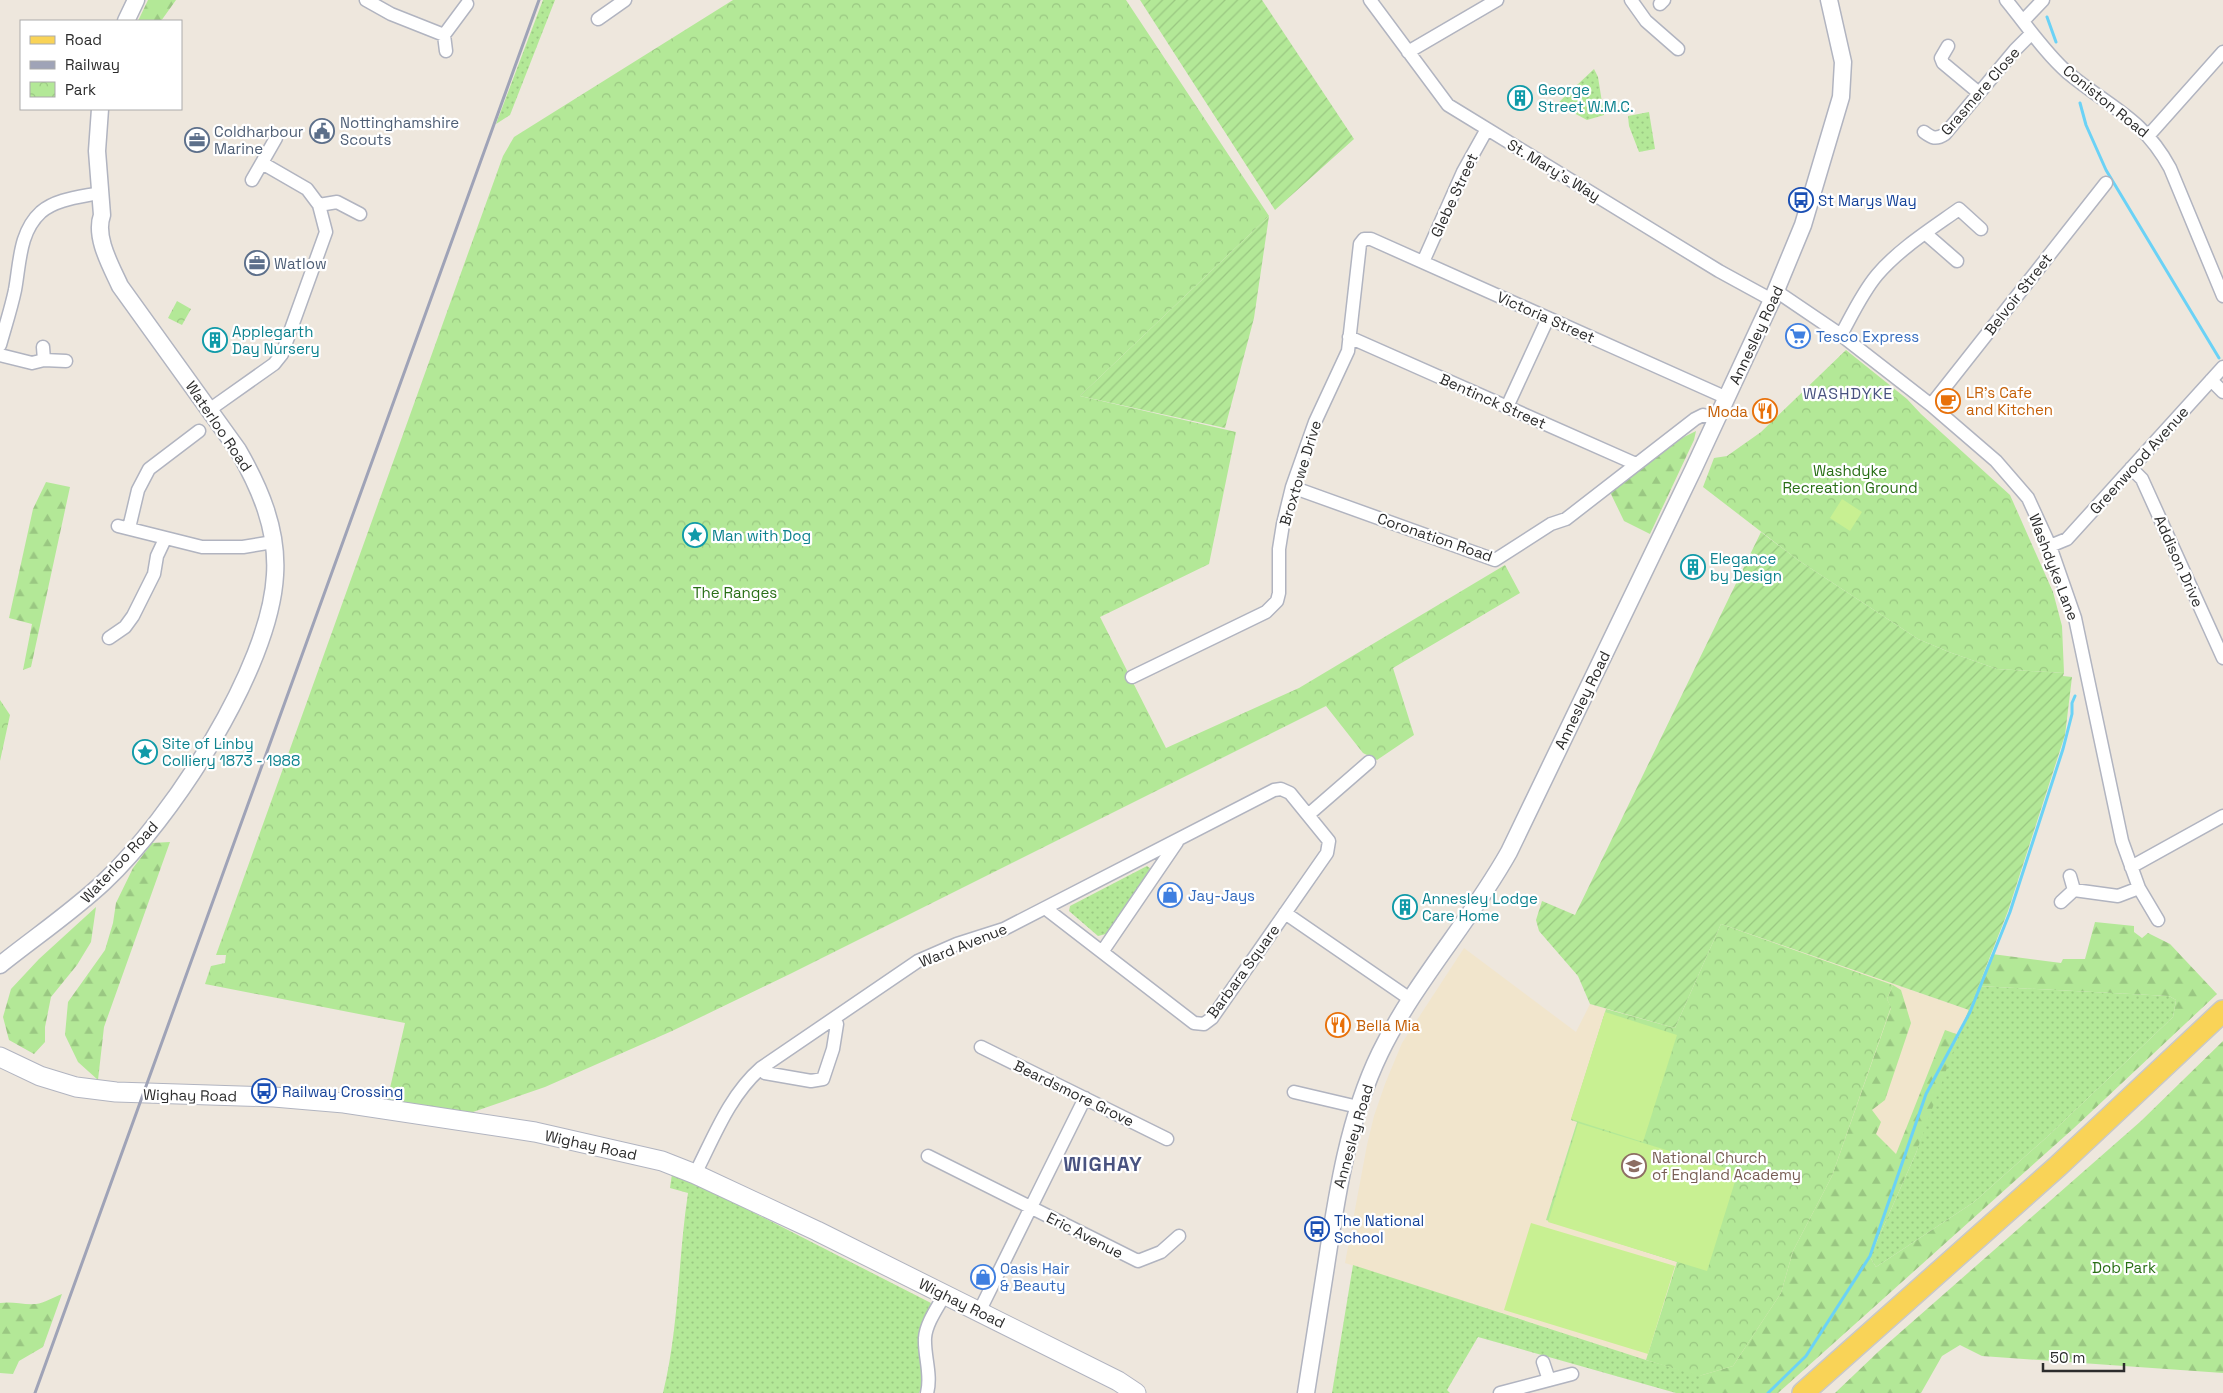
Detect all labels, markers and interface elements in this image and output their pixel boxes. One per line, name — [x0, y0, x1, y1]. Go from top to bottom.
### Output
legend — [20, 20, 182, 110]
text: Road — [65, 30, 102, 49]
street label: Grasmere Close — [1936, 43, 2024, 139]
text: Railway — [65, 55, 120, 74]
street label: Coniston Road — [2059, 60, 2153, 142]
text: Park — [65, 80, 96, 99]
place label: George Street W.M.C. — [1538, 80, 1634, 116]
building icon: George Street W.M.C. — [1507, 85, 1533, 111]
place label: Nottinghamshire Scouts — [340, 113, 459, 149]
public building icon: Nottinghamshire Scouts — [309, 118, 335, 144]
place label: Coldharbour Marine — [214, 122, 304, 158]
office icon: Coldharbour Marine — [184, 127, 210, 153]
street label: St. Mary's Way — [1504, 135, 1604, 205]
street label: Glebe Street — [1426, 150, 1482, 240]
bus stop icon: St Marys Way — [1788, 187, 1814, 213]
place label: St Marys Way — [1818, 191, 1917, 210]
street label: Belvoir Street — [1980, 249, 2056, 339]
office icon: Watlow — [244, 250, 270, 276]
place label: Watlow — [274, 254, 327, 273]
street label: Annesley Road — [1725, 282, 1787, 388]
street label: Victoria Street — [1494, 287, 1598, 347]
place label: Applegarth Day Nursery — [232, 322, 320, 358]
supermarket icon: Tesco Express — [1785, 323, 1811, 349]
building icon: Applegarth Day Nursery — [202, 327, 228, 353]
place label: Tesco Express — [1816, 327, 1919, 346]
street label: Bentinck Street — [1437, 369, 1549, 433]
street label: Waterloo Road — [182, 377, 256, 475]
district label: WASHDYKE — [1803, 383, 1893, 404]
place label: LR’s Cafe and Kitchen — [1966, 383, 2053, 419]
cafe icon: LR’s Cafe and Kitchen — [1935, 388, 1961, 414]
restaurant icon: Moda — [1752, 398, 1778, 424]
place label: Moda — [1707, 402, 1748, 421]
street label: Greenwood Avenue — [2085, 402, 2193, 518]
street label: Broxtowe Drive — [1275, 418, 1325, 528]
park label: Washdyke Recreation Ground — [1782, 461, 1918, 497]
street label: Coronation Road — [1375, 508, 1495, 566]
street label: Washdyke Lane — [2025, 511, 2083, 623]
street label: Addison Drive — [2150, 512, 2208, 610]
place icon: Man with Dog — [682, 522, 708, 548]
place label: Man with Dog — [712, 526, 811, 545]
place label: Elegance by Design — [1710, 549, 1782, 585]
building icon: Elegance by Design — [1680, 554, 1706, 580]
park label: The Ranges — [693, 583, 777, 602]
street label: Annesley Road — [1550, 648, 1614, 752]
place label: Site of Linby Colliery 1873 - 1988 — [162, 734, 300, 770]
place icon: Site of Linby Colliery 1873 - 1988 — [132, 739, 158, 765]
street label: Waterloo Road — [76, 817, 162, 907]
shop icon: Jay-Jays — [1157, 882, 1183, 908]
place label: Jay-Jays — [1188, 886, 1255, 905]
place label: Annesley Lodge Care Home — [1422, 889, 1538, 925]
building icon: Annesley Lodge Care Home — [1392, 894, 1418, 920]
street label: Ward Avenue — [916, 919, 1010, 971]
street label: Barbara Square — [1203, 920, 1283, 1022]
restaurant icon: Bella Mia — [1325, 1012, 1351, 1038]
place label: Bella Mia — [1356, 1016, 1420, 1035]
street label: Beardsmore Grove — [1011, 1056, 1137, 1130]
bus stop icon: Railway Crossing — [251, 1078, 277, 1104]
place label: Railway Crossing — [282, 1082, 403, 1101]
street label: Annesley Road — [1329, 1082, 1377, 1190]
street label: Wighay Road — [143, 1085, 237, 1105]
street label: Wighay Road — [543, 1126, 639, 1164]
place label: National Church of England Academy — [1652, 1148, 1801, 1184]
district label: WIGHAY — [1063, 1151, 1143, 1177]
school or university icon: National Church of England Academy — [1621, 1153, 1647, 1179]
street label: Eric Avenue — [1044, 1208, 1127, 1262]
place label: The National School — [1334, 1211, 1424, 1247]
bus stop icon: The National School — [1304, 1216, 1330, 1242]
park label: Dob Park — [2092, 1258, 2156, 1277]
place label: Oasis Hair & Beauty — [1000, 1259, 1070, 1295]
shop icon: Oasis Hair & Beauty — [970, 1264, 996, 1290]
street label: Wighay Road — [916, 1274, 1008, 1332]
scale bar — [2043, 1340, 2124, 1372]
text: 50 m — [2050, 1348, 2085, 1367]

